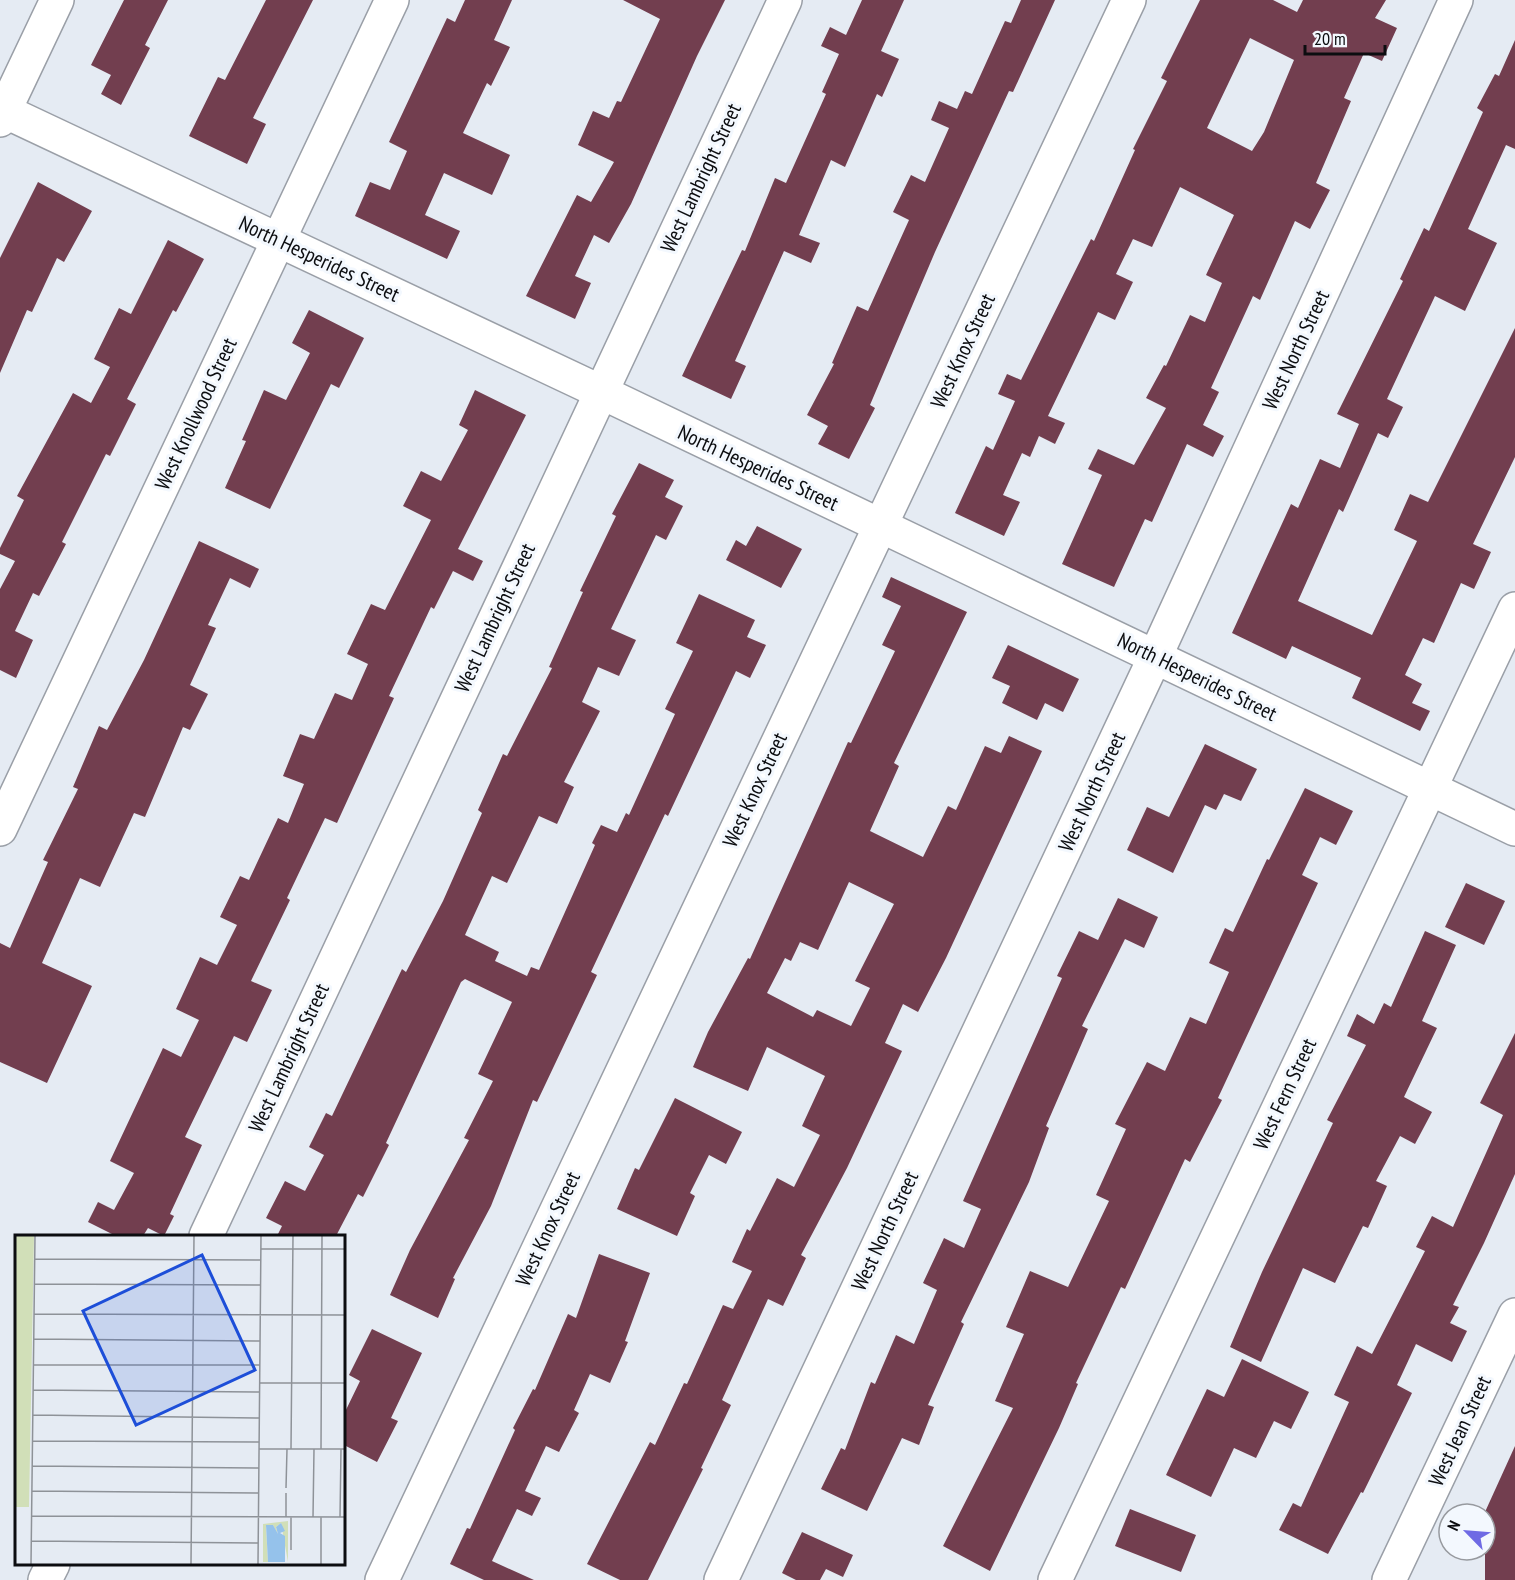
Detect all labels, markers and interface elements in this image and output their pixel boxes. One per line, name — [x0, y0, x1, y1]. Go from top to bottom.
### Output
scale bar — [1305, 18, 1384, 56]
text: 20 m — [1314, 27, 1346, 50]
street label: West Lambright Street — [654, 99, 747, 257]
street label: North Hesperides Street — [235, 210, 404, 308]
street label: West North Street — [1256, 285, 1335, 414]
street label: West Knox Street — [924, 289, 1001, 412]
street label: West Knollwood Street — [149, 333, 243, 494]
street label: North Hesperides Street — [674, 419, 843, 517]
street label: West Lambright Street — [448, 539, 541, 697]
street label: North Hesperides Street — [1113, 626, 1282, 727]
street label: West North Street — [1052, 727, 1131, 856]
street label: West Knox Street — [716, 728, 793, 851]
street label: West Lambright Street — [242, 979, 335, 1137]
street label: West Fern Street — [1247, 1034, 1322, 1154]
street label: West North Street — [845, 1166, 924, 1295]
street label: West Knox Street — [509, 1167, 586, 1290]
inset map — [15, 1235, 345, 1565]
street label: West Jean Street — [1422, 1371, 1497, 1490]
north arrow — [1437, 1502, 1497, 1562]
text: N — [1443, 1518, 1464, 1534]

